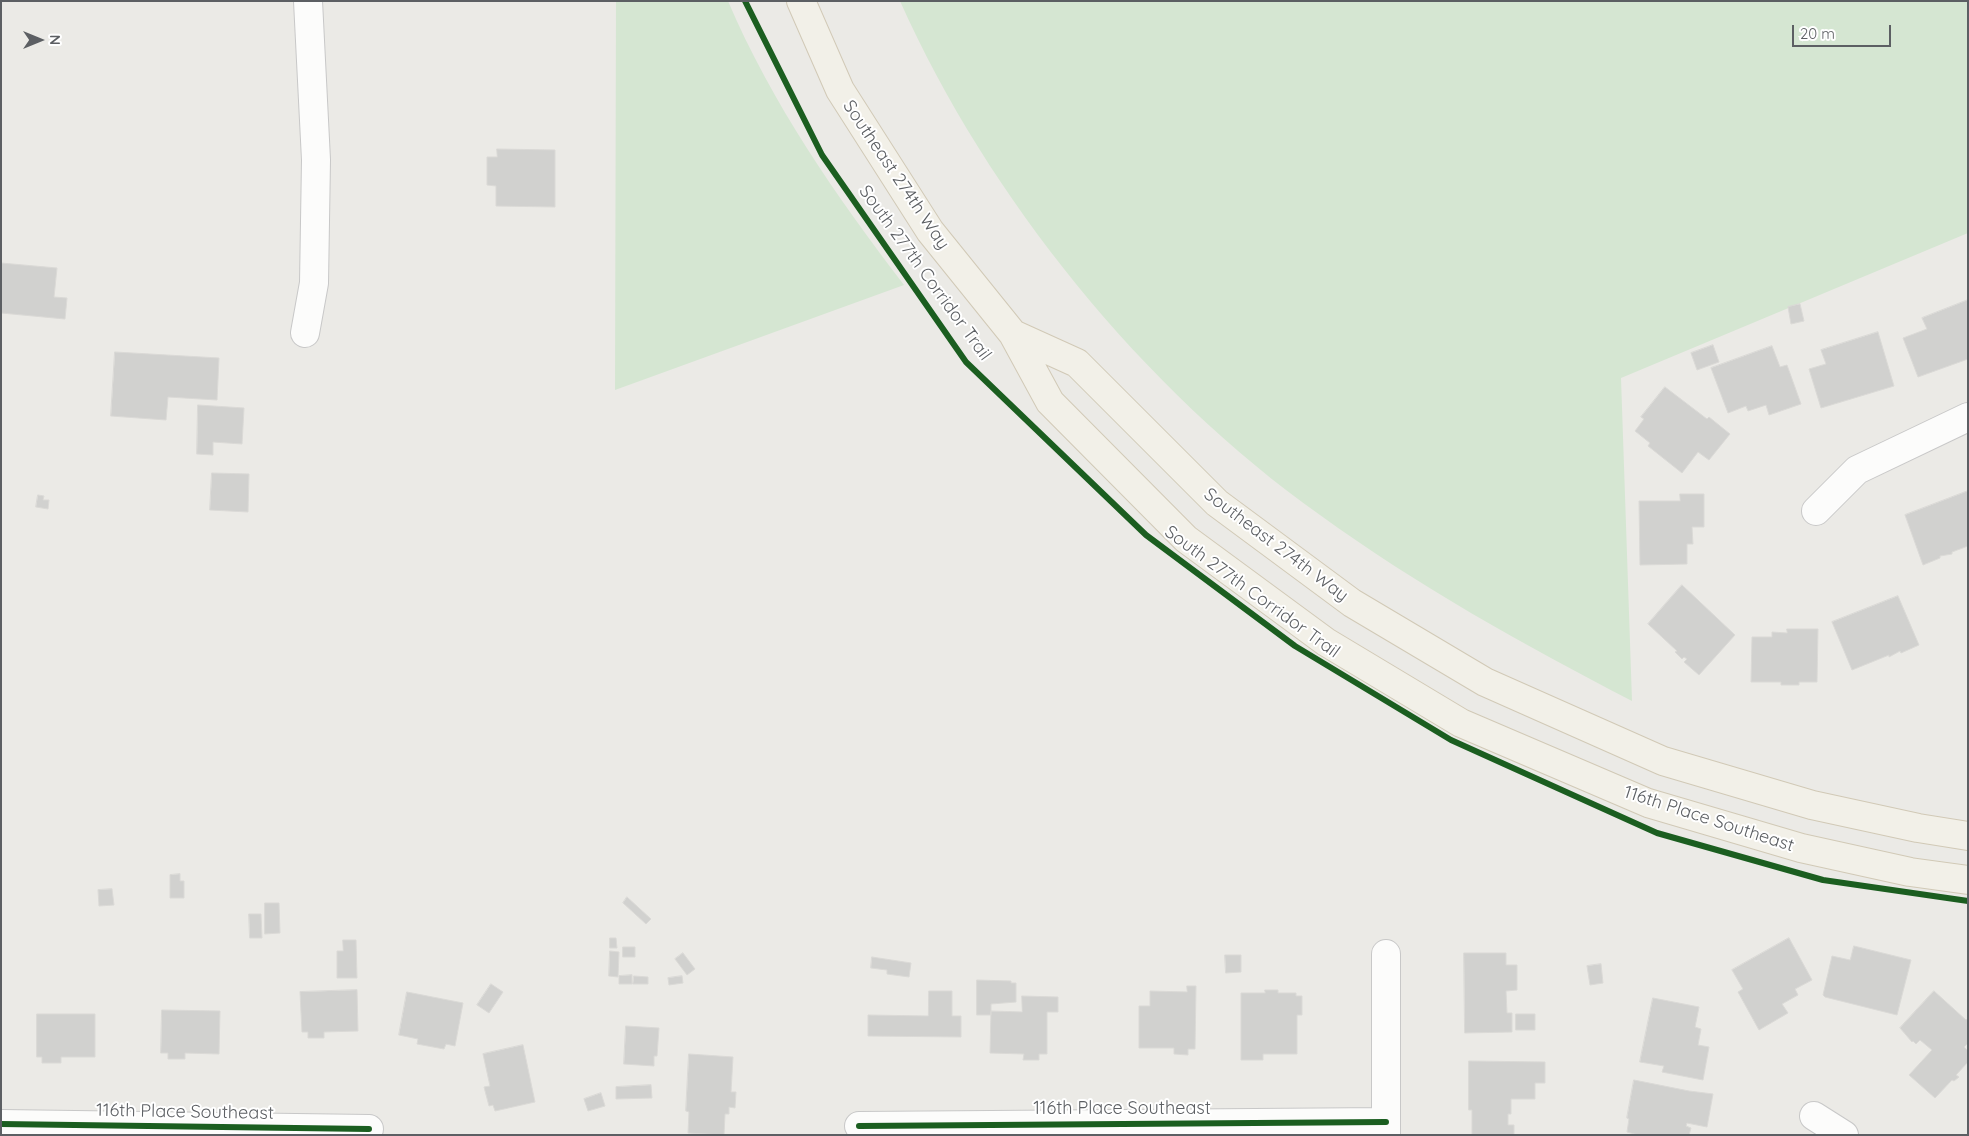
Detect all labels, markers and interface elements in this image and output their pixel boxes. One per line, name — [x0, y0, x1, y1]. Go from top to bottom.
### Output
north arrow — [15, 15, 65, 65]
scale bar — [1794, 15, 1893, 47]
text: 20 m — [1800, 24, 1835, 43]
text: N — [46, 35, 64, 45]
street label: Southeast 274th Way — [838, 96, 954, 254]
street label: South 277th Corridor Trail — [854, 181, 996, 365]
street label: Southeast 274th Way — [1199, 484, 1353, 606]
street label: South 277th Corridor Trail — [1160, 521, 1344, 663]
street label: 116th Place Southeast — [1621, 781, 1797, 857]
street label: 116th Place Southeast — [1033, 1098, 1211, 1120]
street label: 116th Place Southeast — [96, 1100, 274, 1124]

